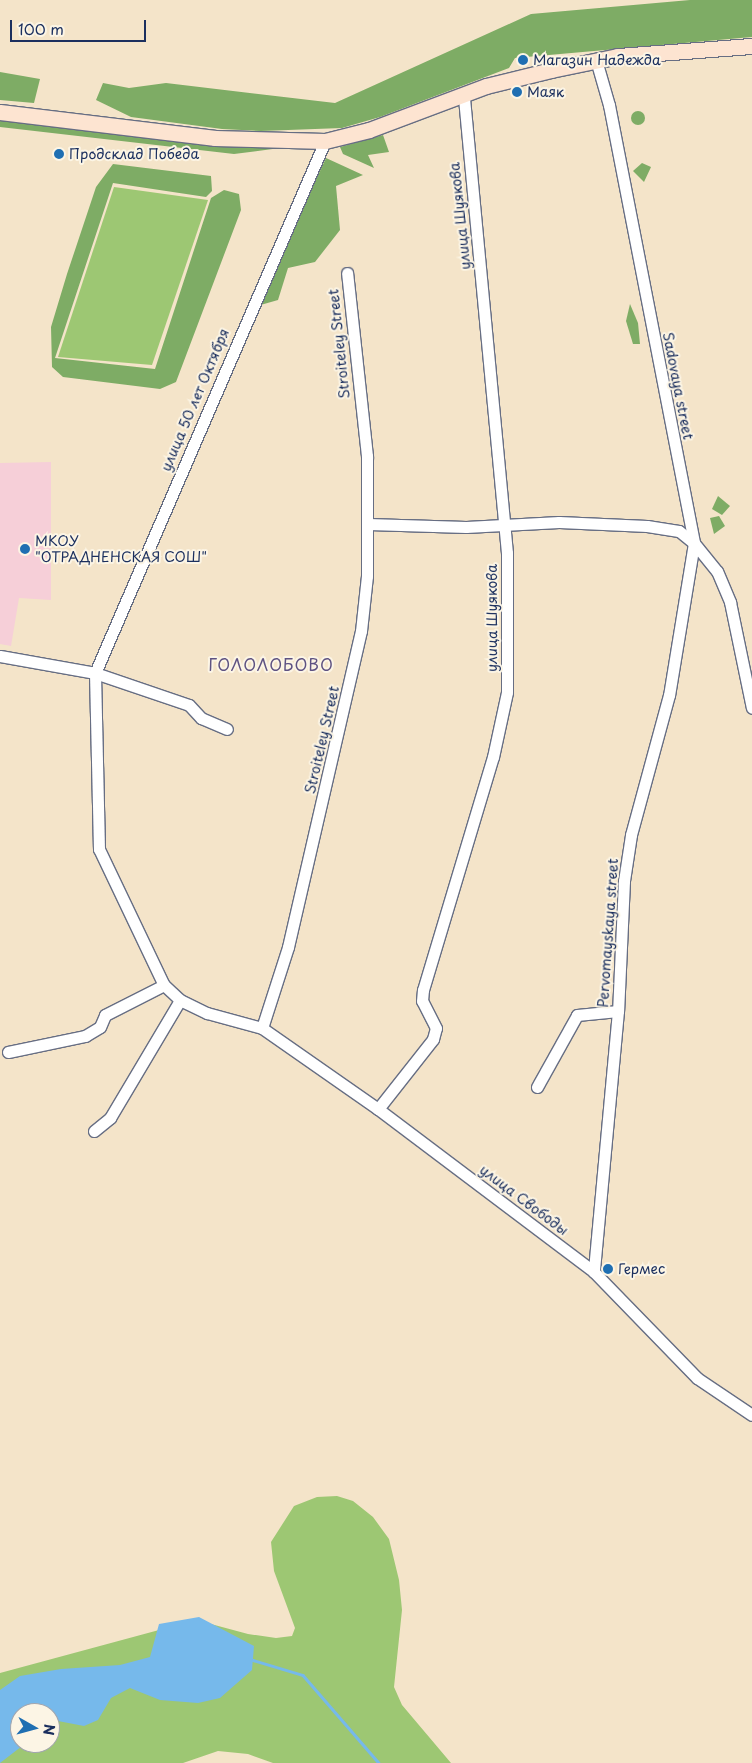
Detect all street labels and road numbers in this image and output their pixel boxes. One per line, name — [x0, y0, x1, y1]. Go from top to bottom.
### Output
street label: улица Шуякова — [446, 161, 474, 271]
street label: Stroiteley Street — [325, 288, 353, 400]
street label: улица 50 лет Октября — [157, 326, 233, 474]
street label: Sadovaya street — [659, 331, 697, 441]
street label: улица Шуякова — [484, 563, 500, 673]
street label: Stroiteley Street — [301, 684, 343, 796]
street label: Pervomayskaya street — [594, 858, 622, 1008]
street label: улица Свободы — [476, 1161, 572, 1239]

